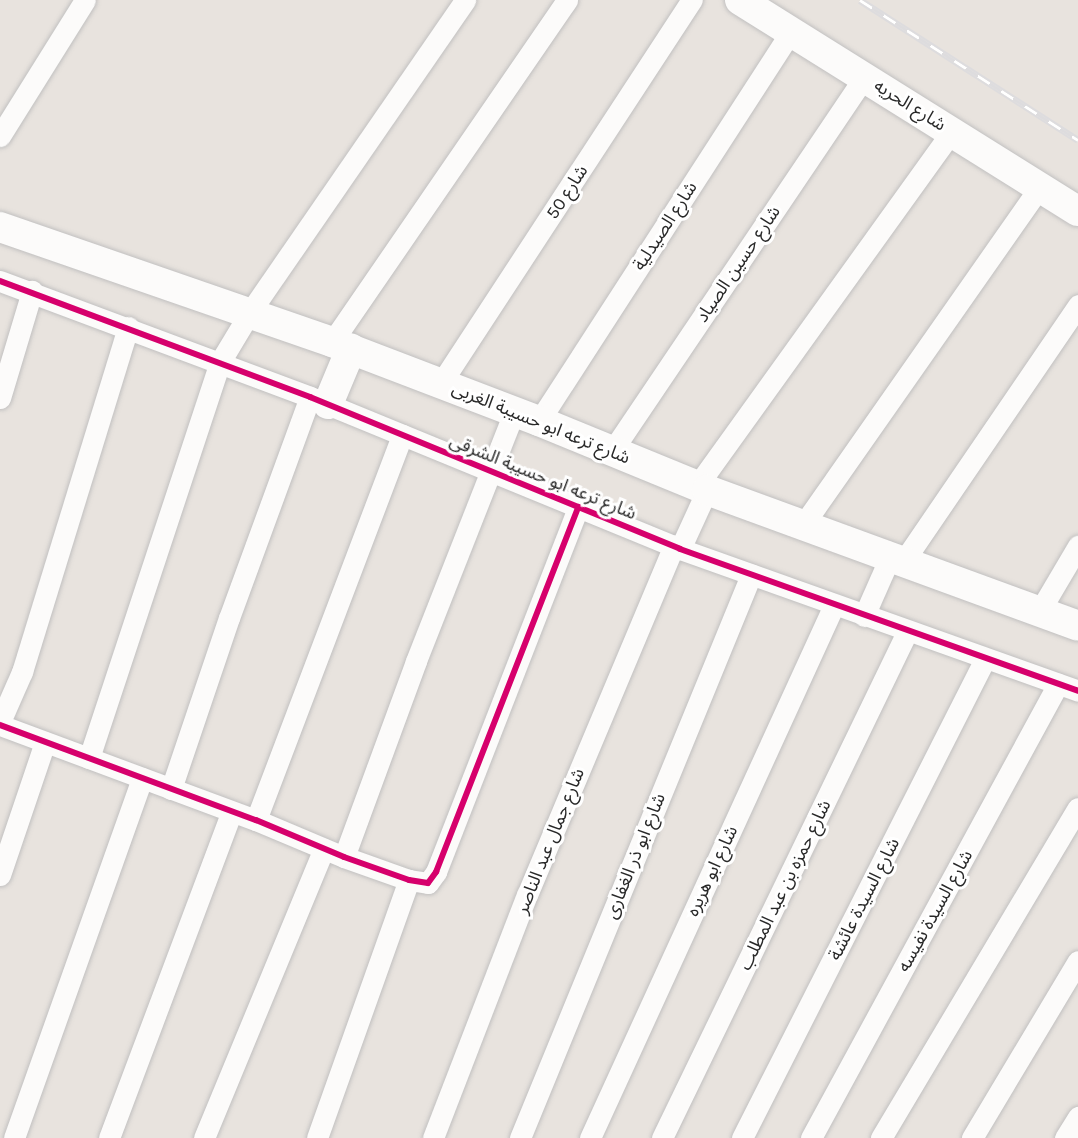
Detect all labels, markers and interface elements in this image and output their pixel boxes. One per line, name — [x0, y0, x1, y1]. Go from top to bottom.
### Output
street label: شارع الحريه — [870, 75, 950, 135]
street label: شارع 50 — [542, 161, 592, 223]
street label: شارع الصيدلية — [628, 177, 702, 275]
street label: شارع حسين الصياد — [691, 202, 785, 326]
street label: شارع ترعه ابو حسيبة الغربى — [449, 377, 633, 469]
street label: شارع ترعه ابو حسيبة الشرقى — [447, 430, 639, 524]
street label: شارع جمال عبد الناصر — [511, 765, 589, 917]
street label: شارع ابو ذر الغفارى — [600, 790, 670, 922]
street label: شارع حمزه بن عبد المطلب — [734, 796, 836, 974]
street label: شارع ابو هريره — [682, 822, 742, 920]
street label: شارع السيدة عائشة — [824, 834, 904, 964]
street label: شارع السيدة نفيسه — [893, 846, 977, 976]

